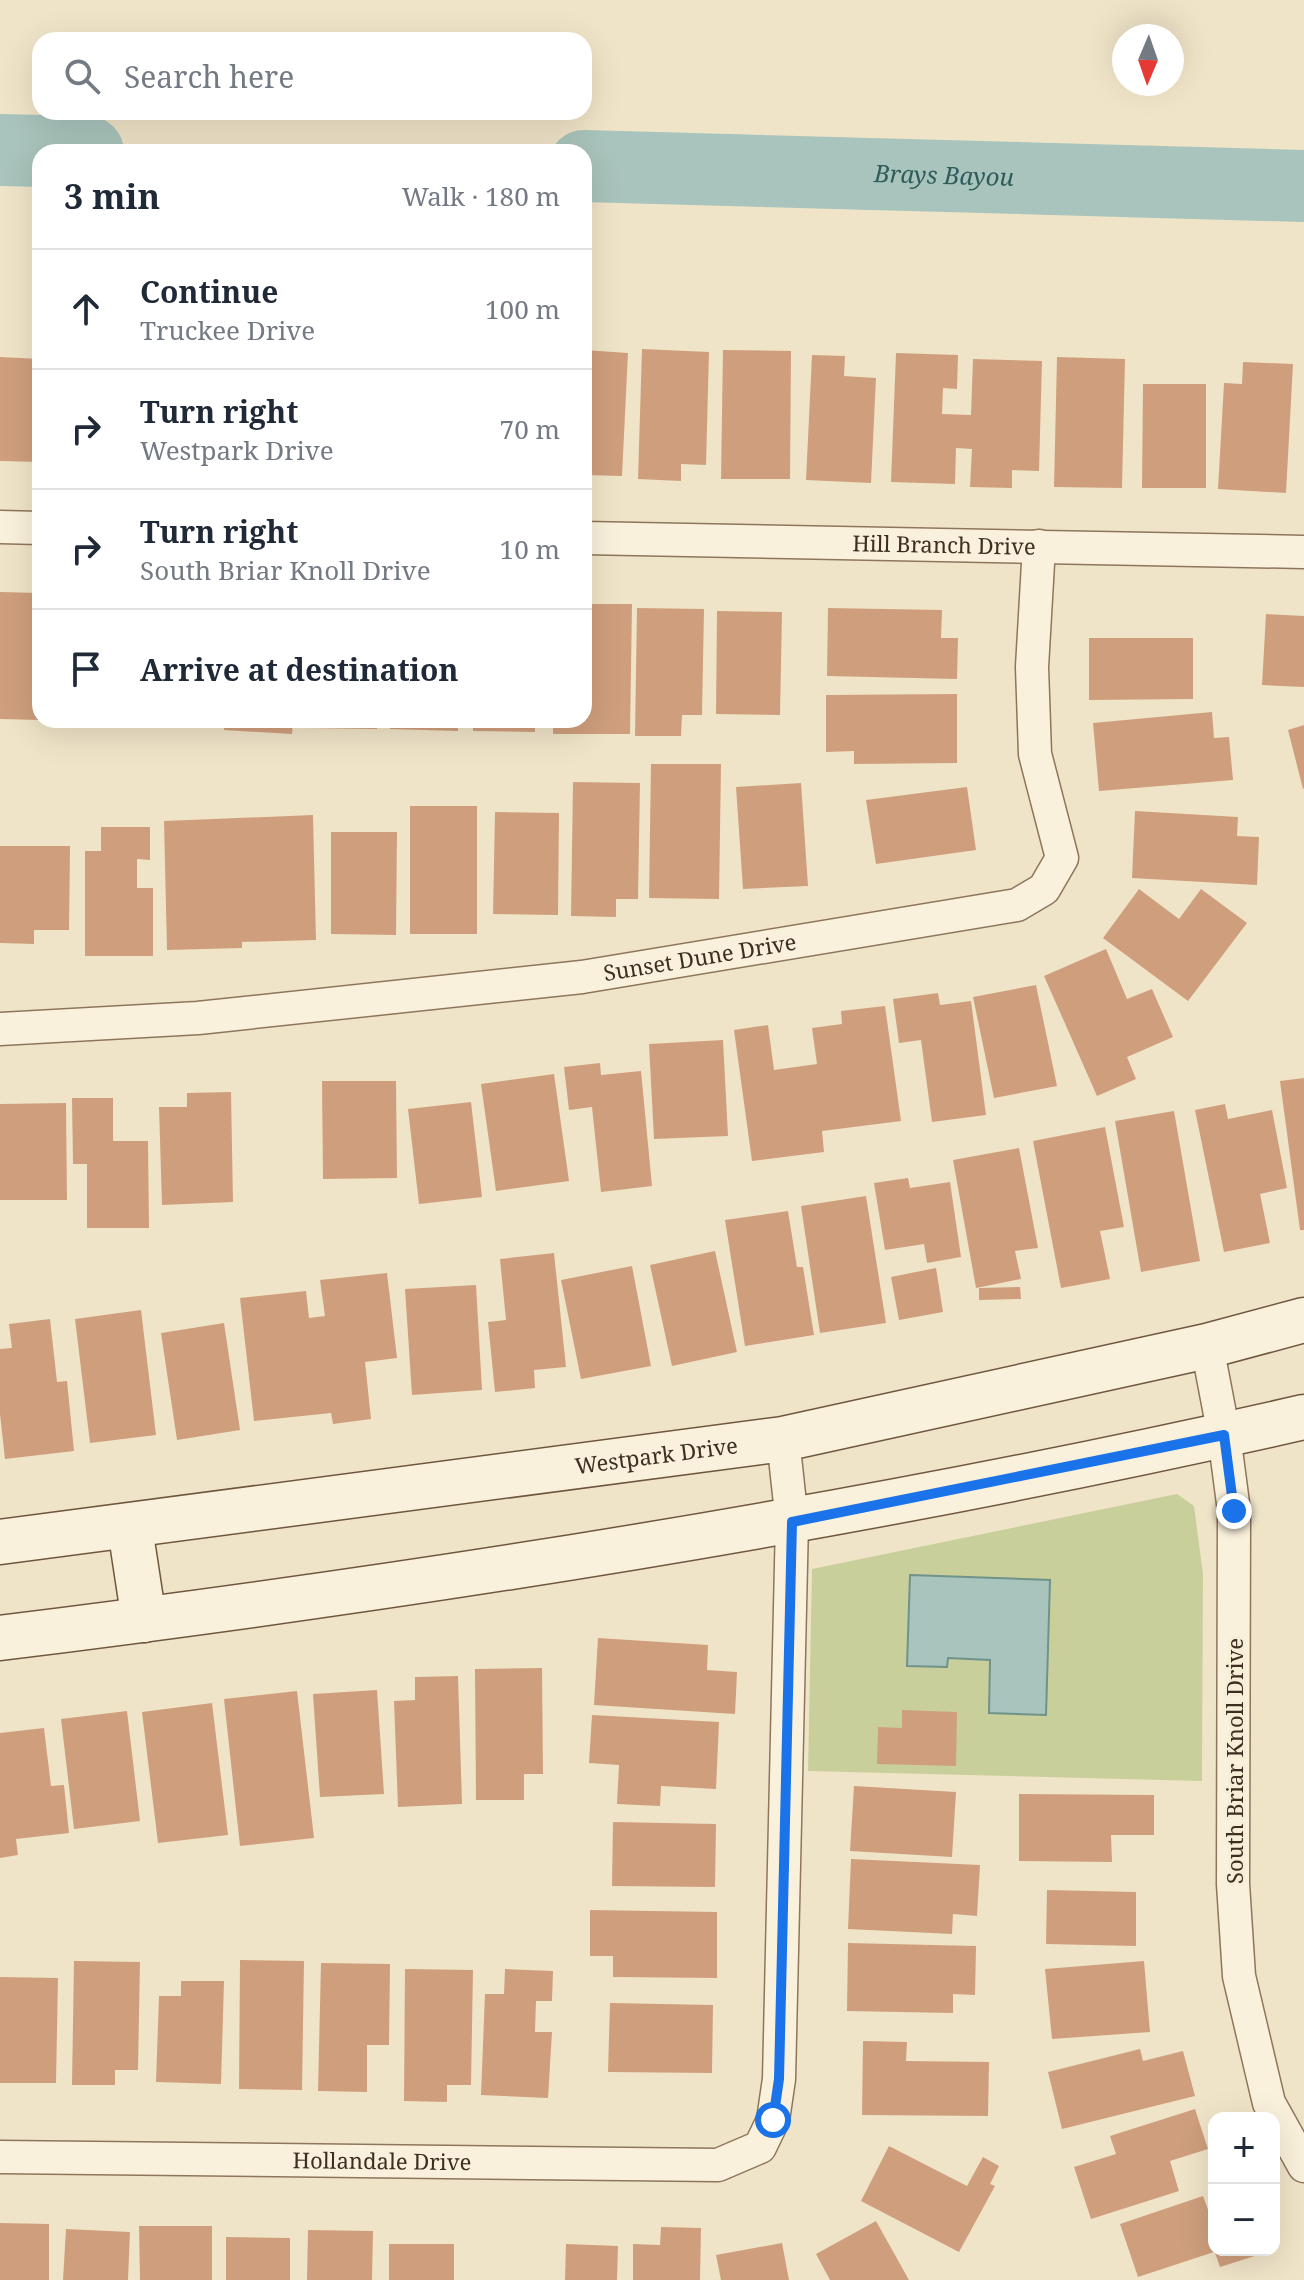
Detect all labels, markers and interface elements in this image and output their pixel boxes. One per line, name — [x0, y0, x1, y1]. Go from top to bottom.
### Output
north arrow — [1112, 24, 1184, 96]
search box — [32, 32, 592, 120]
icon: search — [60, 54, 104, 98]
text: Search here — [124, 56, 294, 97]
water label: Brays Bayou — [872, 156, 1014, 193]
text: 3 min — [64, 173, 160, 219]
text: Walk · 180 m — [402, 178, 560, 214]
text: Continue — [140, 271, 278, 312]
icon: ahead — [64, 287, 108, 331]
text: 100 m — [485, 291, 560, 327]
text: Truckee Drive — [140, 312, 315, 348]
text: Turn right — [140, 391, 298, 432]
icon: right — [64, 407, 108, 451]
text: 70 m — [500, 411, 560, 447]
text: Westpark Drive — [140, 432, 334, 468]
text: Turn right — [140, 511, 298, 552]
icon: right — [64, 527, 108, 571]
street label: Hill Branch Drive — [852, 527, 1036, 561]
text: 10 m — [500, 531, 560, 567]
text: South Briar Knoll Drive — [140, 552, 431, 588]
icon: arrive — [64, 647, 108, 691]
text: Arrive at destination — [140, 649, 459, 690]
street label: Sunset Dune Drive — [601, 926, 798, 987]
street label: Westpark Drive — [573, 1429, 739, 1480]
route end — [1216, 1493, 1252, 1529]
street label: South Briar Knoll Drive — [1219, 1638, 1249, 1884]
route start — [755, 2102, 791, 2138]
map controls — [1208, 2112, 1280, 2256]
button: + — [1208, 2112, 1280, 2184]
street label: Hollandale Drive — [293, 2144, 471, 2176]
button: − — [1208, 2184, 1280, 2256]

